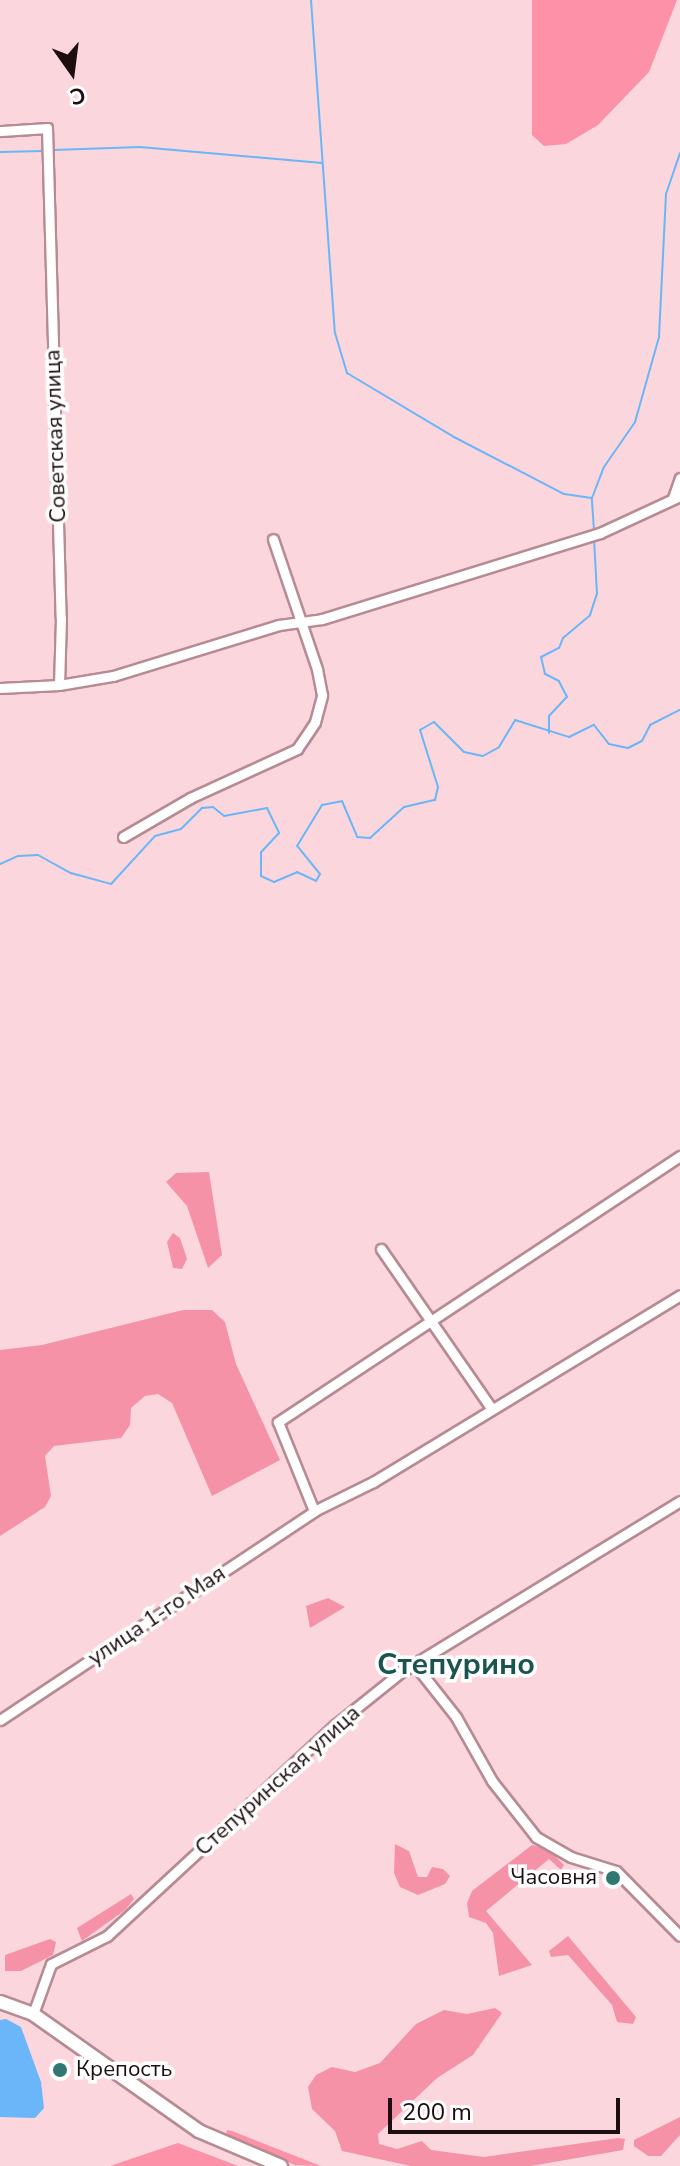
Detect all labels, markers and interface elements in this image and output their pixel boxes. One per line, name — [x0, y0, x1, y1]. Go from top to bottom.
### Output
north arrow — [32, 32, 112, 112]
text: С — [67, 79, 89, 112]
street label: Советская улица — [40, 349, 72, 523]
street label: улица 1-го Мая — [83, 1560, 231, 1672]
district label: Степурино — [377, 1647, 535, 1683]
street label: Степуринская улица — [190, 1700, 366, 1862]
place label: Часовня — [511, 1865, 597, 1891]
marker: Часовня — [604, 1869, 622, 1887]
place label: Крепость — [76, 2057, 172, 2083]
marker: Крепость — [51, 2061, 69, 2079]
scale bar — [392, 2082, 624, 2132]
text: 200 m — [402, 2096, 472, 2128]

